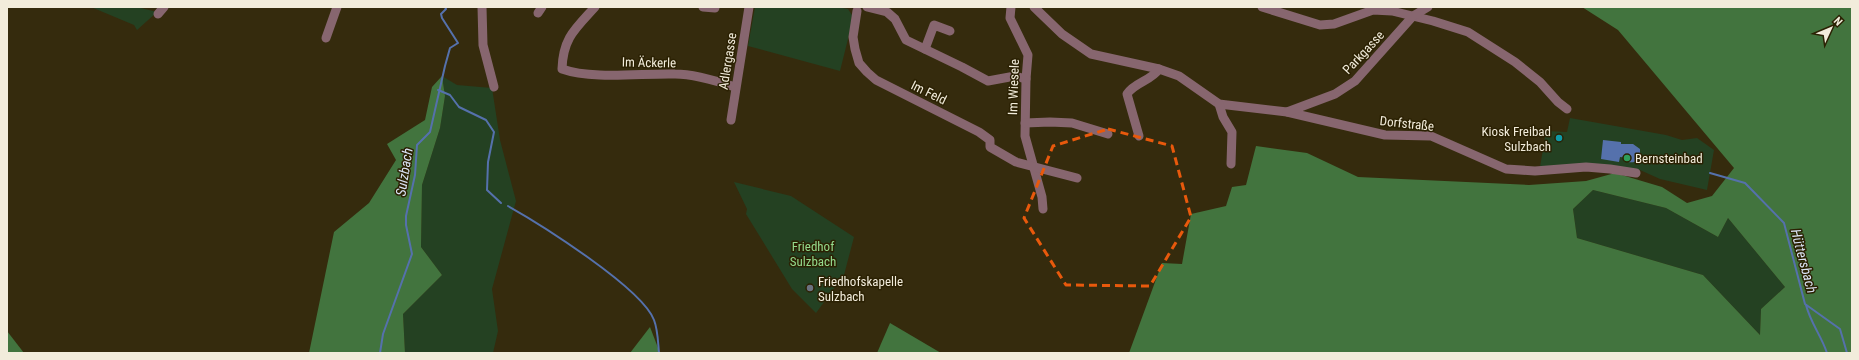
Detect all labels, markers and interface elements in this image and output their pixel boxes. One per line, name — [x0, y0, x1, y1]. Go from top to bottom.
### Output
north arrow — [1811, 8, 1851, 48]
text: N — [1831, 14, 1845, 29]
street label: Parkgasse — [1340, 28, 1387, 77]
street label: Adlergasse — [716, 32, 739, 91]
street label: Im Äckerle — [622, 55, 676, 70]
street label: Im Wiesele — [1005, 59, 1022, 115]
street label: Im Feld — [909, 77, 949, 107]
street label: Dorfstraße — [1379, 113, 1435, 134]
place label: Kiosk Freibad Sulzbach — [1482, 124, 1551, 154]
marker: Kiosk Freibad Sulzbach — [1554, 133, 1564, 143]
water label: Sulzbach — [392, 147, 416, 197]
place label: Bernsteinbad — [1635, 151, 1703, 166]
marker: Bernsteinbad — [1622, 153, 1632, 163]
water label: Hüttersbach — [1788, 227, 1820, 295]
park label: Friedhof Sulzbach — [790, 239, 836, 269]
place label: Friedhofskapelle Sulzbach — [818, 274, 903, 304]
marker: Friedhofskapelle Sulzbach — [805, 283, 815, 293]

